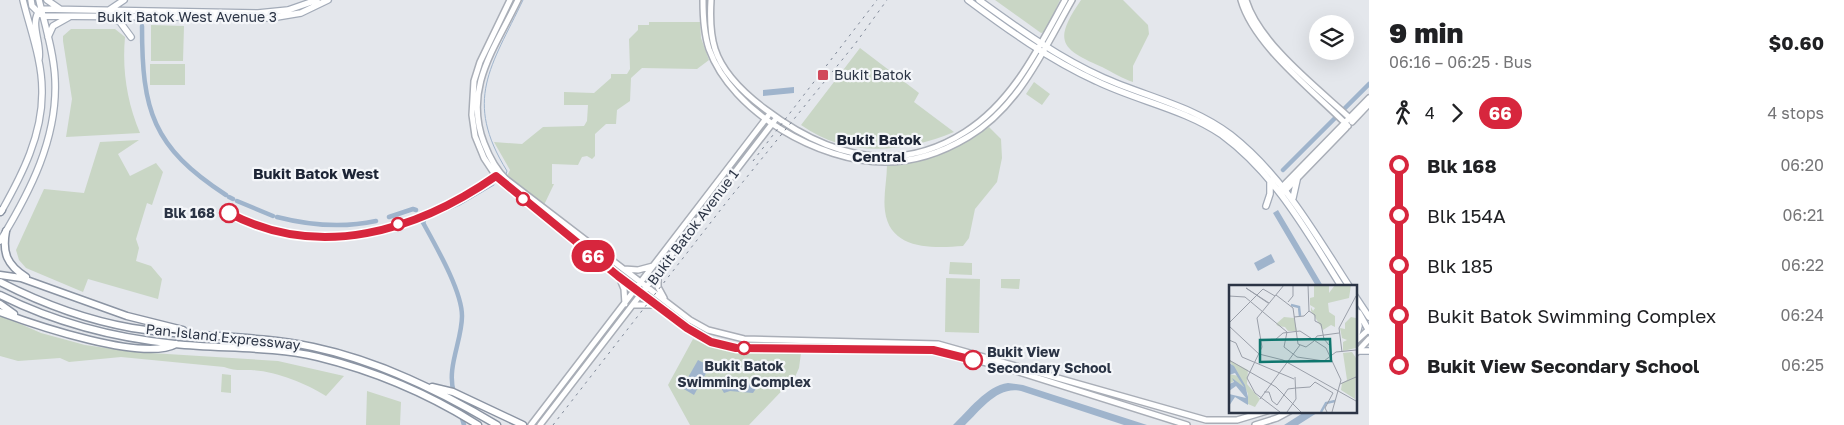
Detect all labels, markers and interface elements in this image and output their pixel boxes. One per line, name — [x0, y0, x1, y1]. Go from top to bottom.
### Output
street label: Bukit Batok West Avenue 3 — [97, 8, 277, 25]
map controls — [1309, 15, 1354, 60]
button: layers — [1309, 15, 1354, 60]
text: 9 min — [1389, 16, 1464, 49]
text: $0.60 — [1768, 31, 1824, 54]
text: 06:16 – 06:25 · Bus — [1389, 52, 1532, 72]
place label: Bukit Batok — [834, 66, 912, 83]
marker: Bukit Batok — [816, 68, 830, 82]
icon: walk — [1389, 99, 1417, 127]
icon: forward — [1443, 99, 1471, 127]
text: 66 — [1489, 102, 1512, 124]
text: 4 — [1425, 103, 1435, 123]
text: 4 stops — [1767, 103, 1824, 123]
district label: Bukit Batok Central — [836, 130, 922, 165]
text: Blk 168 — [1427, 154, 1497, 177]
text: 06:20 — [1780, 155, 1824, 175]
district label: Bukit Batok West — [253, 164, 379, 182]
street label: Bukit Batok Avenue 1 — [643, 165, 742, 288]
unlabelled marker — [516, 192, 530, 206]
marker: Blk 168 — [219, 203, 239, 223]
place label: Blk 168 — [164, 204, 215, 221]
text: Blk 154A — [1427, 204, 1506, 227]
text: 06:21 — [1783, 205, 1824, 225]
unlabelled marker — [391, 217, 405, 231]
line badge: 66 — [570, 240, 616, 272]
text: 66 — [582, 245, 604, 267]
text: Blk 185 — [1427, 254, 1493, 277]
text: 06:22 — [1781, 255, 1824, 275]
inset map — [1229, 285, 1356, 412]
text: Bukit Batok Swimming Complex — [1427, 304, 1716, 327]
text: 06:24 — [1781, 305, 1824, 325]
street label: Pan-Island Expressway — [145, 320, 301, 353]
marker: Bukit Batok Swimming Complex — [737, 341, 751, 355]
place label: Bukit View Secondary School — [987, 343, 1112, 376]
marker: Bukit View Secondary School — [963, 350, 983, 370]
text: Bukit View Secondary School — [1427, 354, 1699, 377]
text: 06:25 — [1781, 355, 1824, 375]
place label: Bukit Batok Swimming Complex — [677, 357, 811, 390]

